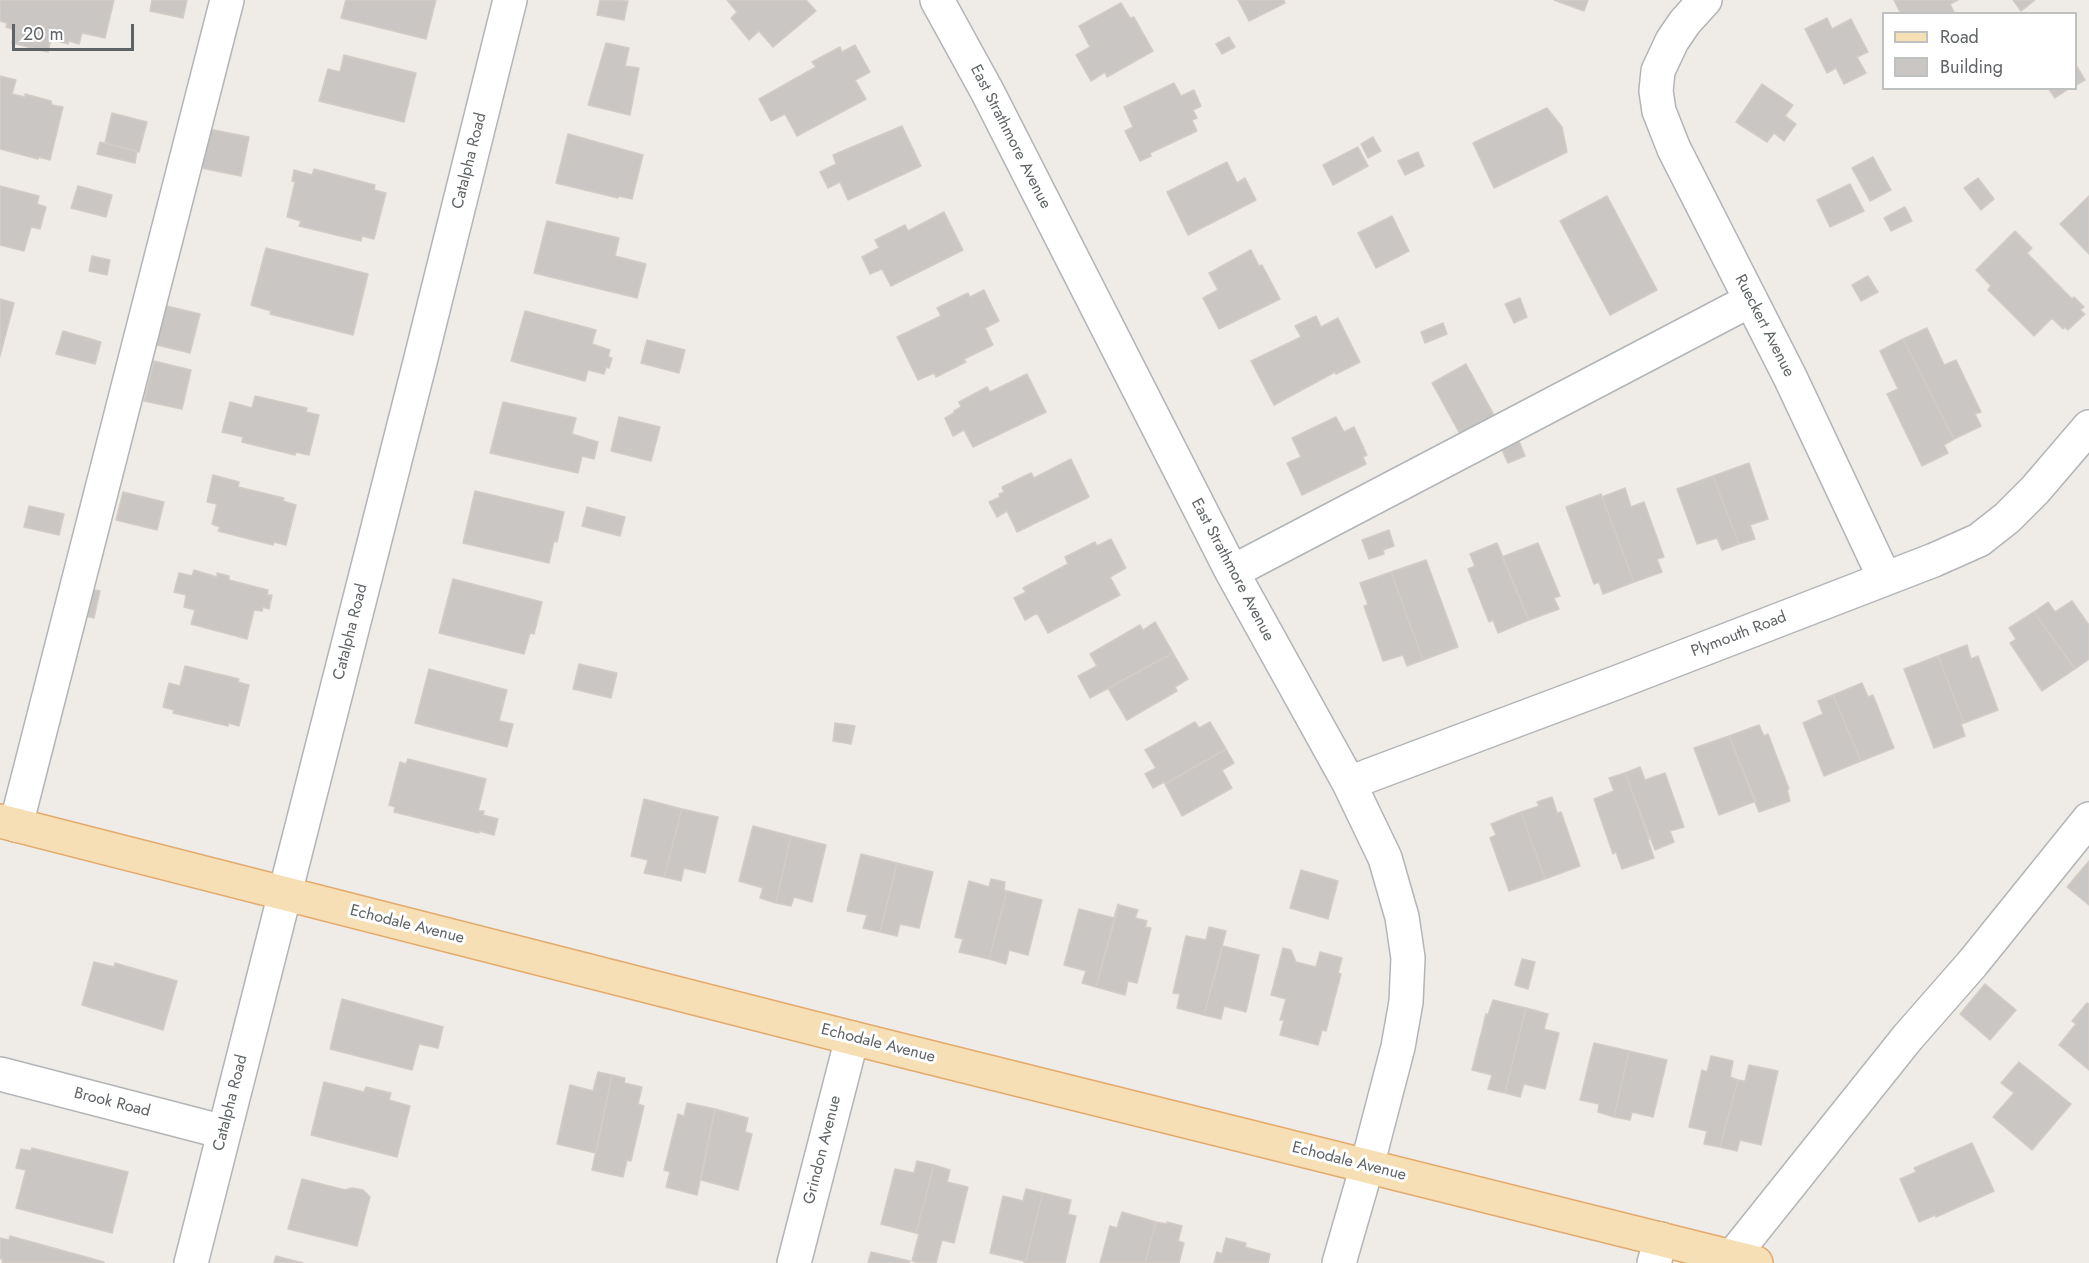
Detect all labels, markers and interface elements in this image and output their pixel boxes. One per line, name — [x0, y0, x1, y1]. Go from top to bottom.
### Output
scale bar — [15, 12, 136, 50]
legend — [1882, 12, 2077, 90]
text: 20 m — [23, 21, 63, 47]
text: Road — [1940, 24, 1979, 50]
text: Building — [1940, 54, 2003, 80]
street label: East Strathmore Avenue — [965, 62, 1055, 212]
street label: Catalpha Road — [449, 111, 491, 211]
street label: Rueckert Avenue — [1730, 272, 1798, 380]
street label: East Strathmore Avenue — [1186, 495, 1278, 645]
street label: Catalpha Road — [330, 582, 372, 682]
street label: Plymouth Road — [1689, 608, 1789, 662]
street label: Echodale Avenue — [348, 902, 466, 948]
street label: Echodale Avenue — [819, 1021, 937, 1067]
street label: Catalpha Road — [210, 1053, 252, 1153]
street label: Brook Road — [72, 1084, 152, 1122]
street label: Grindon Avenue — [800, 1094, 846, 1206]
street label: Echodale Avenue — [1290, 1139, 1408, 1185]

